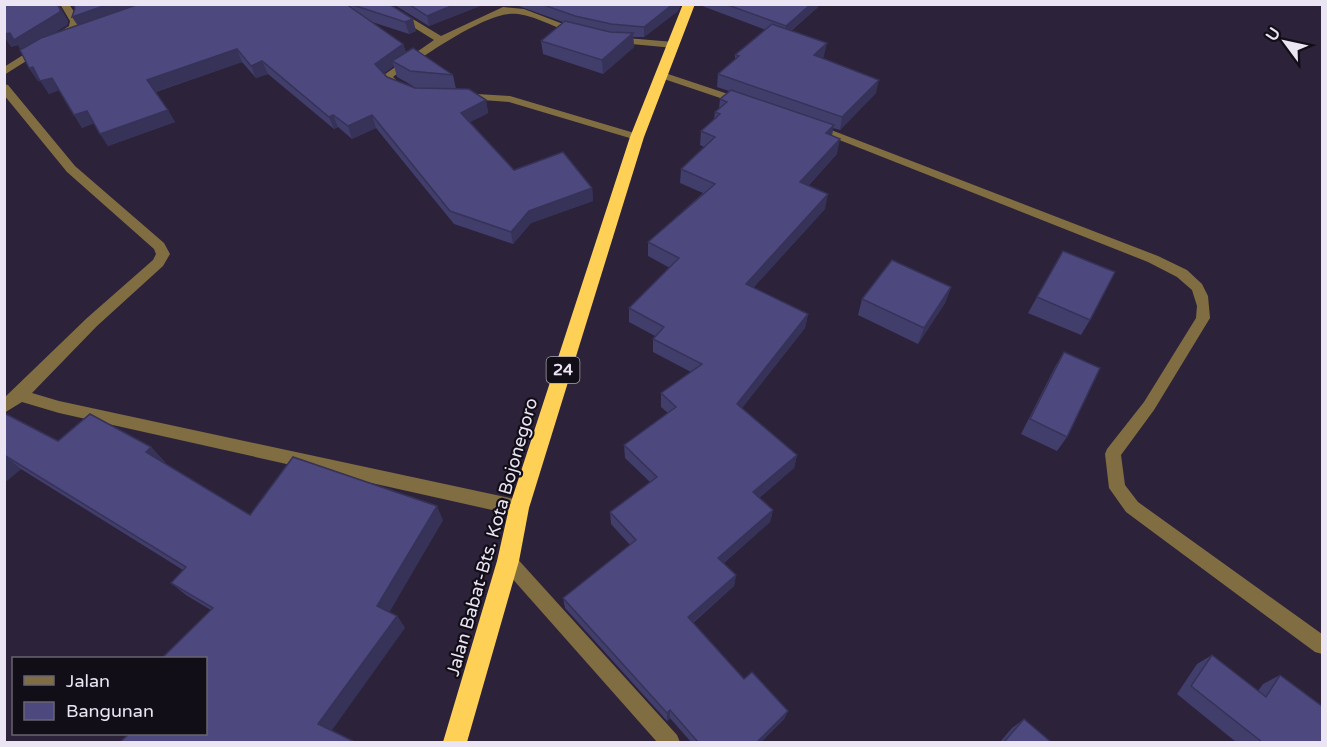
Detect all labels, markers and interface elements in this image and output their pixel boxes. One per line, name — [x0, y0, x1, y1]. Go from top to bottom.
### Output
north arrow — [1255, 12, 1315, 72]
text: U — [1262, 24, 1285, 45]
road number: 24 — [546, 357, 580, 383]
street label: Jalan Babat-Bts. Kota Bojonegoro — [442, 395, 542, 679]
legend — [12, 657, 207, 735]
text: Jalan — [66, 670, 110, 692]
text: Bangunan — [66, 700, 154, 722]

